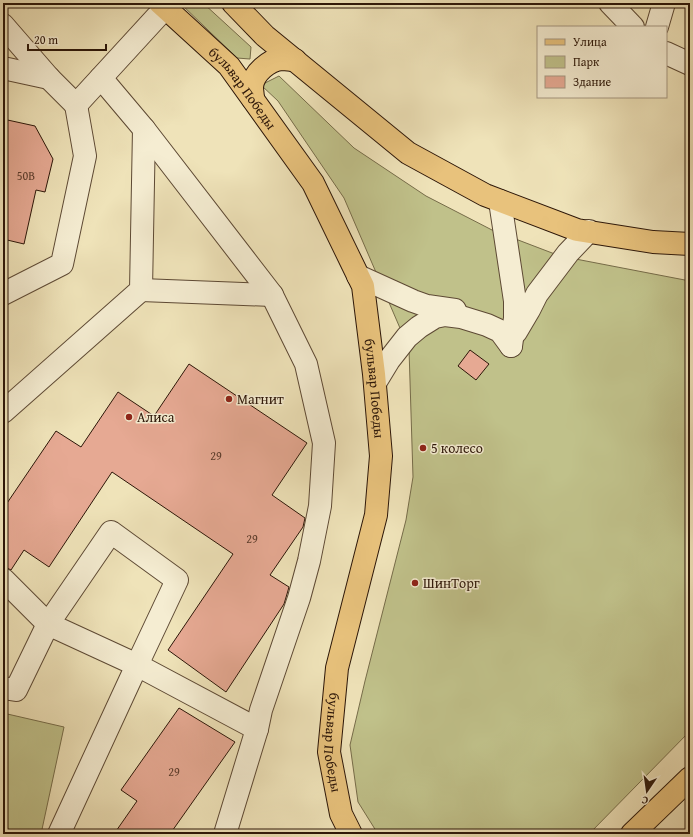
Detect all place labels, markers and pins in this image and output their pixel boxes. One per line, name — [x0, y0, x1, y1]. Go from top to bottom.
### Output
place label: Магнит — [237, 389, 284, 409]
marker: Магнит — [224, 394, 234, 404]
place label: Алиса — [137, 407, 175, 427]
marker: Алиса — [124, 412, 134, 422]
place label: 5 колесо — [431, 438, 483, 458]
marker: 5 колесо — [418, 443, 428, 453]
place label: ШинТорг — [423, 573, 480, 593]
marker: ШинТорг — [410, 578, 420, 588]

